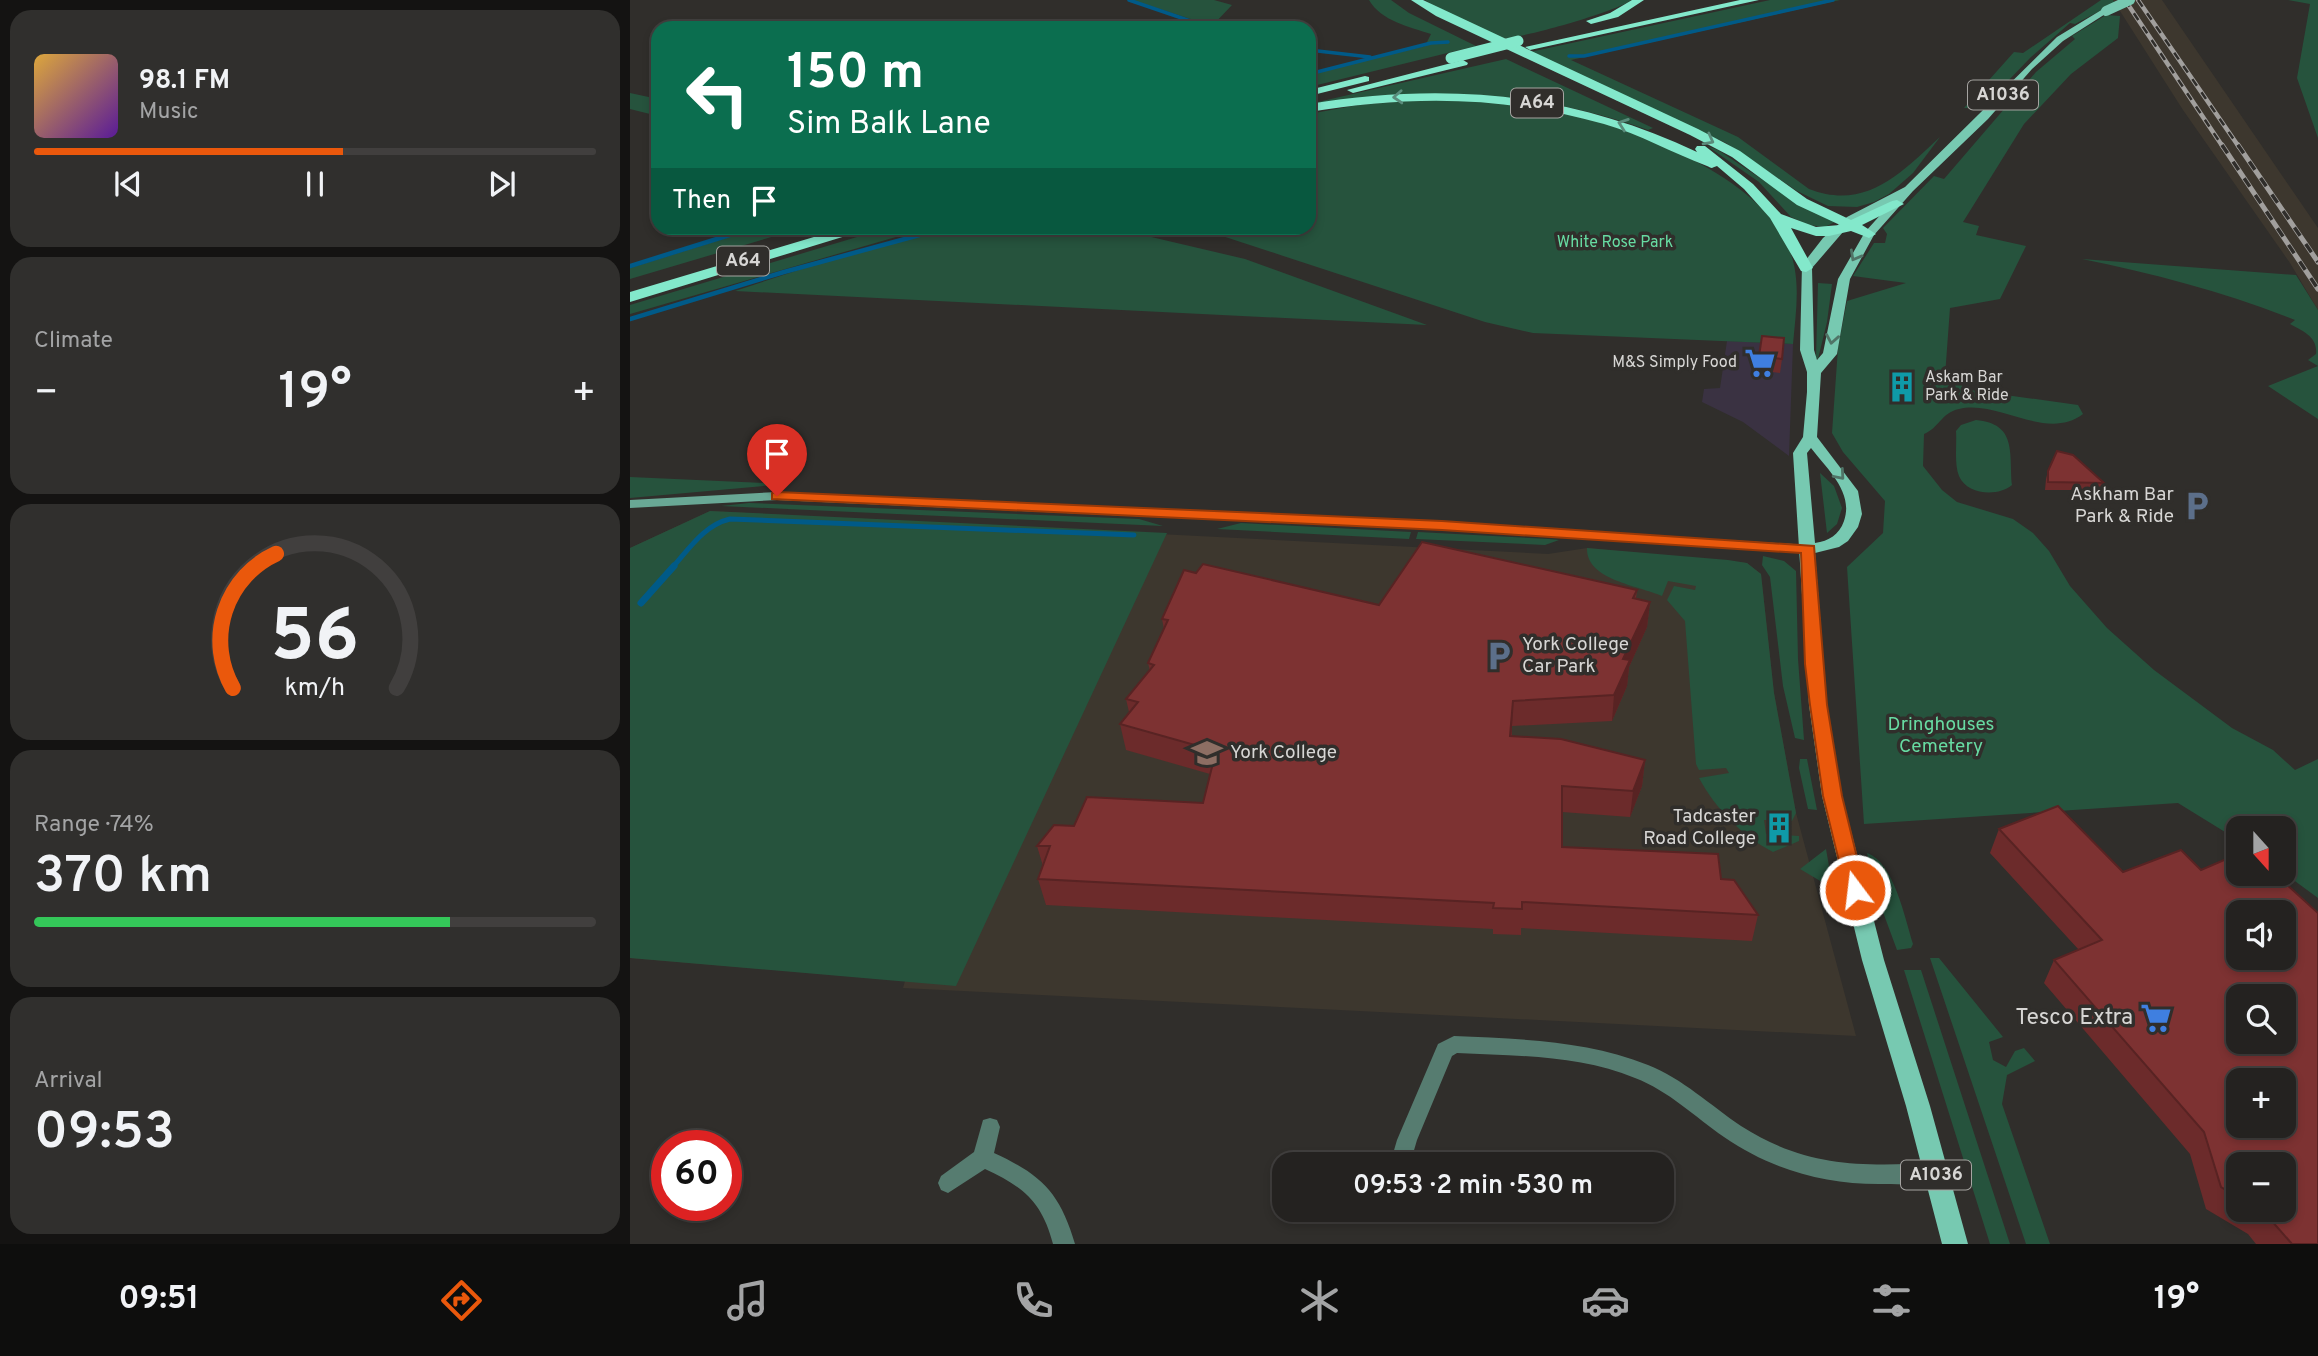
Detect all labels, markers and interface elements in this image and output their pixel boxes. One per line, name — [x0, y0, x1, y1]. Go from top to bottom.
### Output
text: 150 m — [787, 44, 924, 106]
icon: left — [672, 49, 763, 140]
text: 98.1 FM — [139, 65, 230, 98]
road number: A1036 — [1968, 80, 2038, 110]
road number: A64 — [1511, 88, 1563, 118]
one-way arrow — [1392, 89, 1403, 104]
text: Music — [139, 98, 199, 127]
text: Sim Balk Lane — [787, 105, 991, 145]
one-way arrow — [1617, 118, 1629, 132]
one-way arrow — [1702, 131, 1714, 145]
icon: previous — [109, 165, 147, 203]
icon: pause — [296, 165, 334, 203]
icon: next — [483, 165, 521, 203]
icon: arrive — [745, 182, 783, 220]
text: Then — [672, 185, 731, 218]
park label: White Rose Park — [1557, 233, 1673, 253]
road number: A64 — [717, 246, 769, 276]
one-way arrow — [1850, 249, 1863, 261]
text: Climate — [34, 327, 113, 356]
one-way arrow — [1825, 333, 1840, 345]
supermarket icon: M&S Simply Food — [1743, 346, 1777, 380]
place label: M&S Simply Food — [1612, 353, 1737, 373]
text: 19° — [278, 361, 352, 427]
place label: Askam Bar Park & Ride — [1925, 368, 2009, 406]
text: − — [34, 370, 59, 419]
text: + — [571, 370, 596, 419]
building icon: Askam Bar Park & Ride — [1885, 370, 1919, 404]
pin — [747, 424, 807, 496]
icon: arrive — [758, 435, 796, 473]
one-way arrow — [1832, 467, 1844, 480]
place label: Askham Bar Park & Ride — [2070, 483, 2175, 529]
parking icon: Askham Bar Park & Ride — [2180, 489, 2214, 523]
text: 56 — [270, 594, 360, 686]
place label: York College Car Park — [1522, 633, 1629, 679]
parking icon: York College Car Park — [1482, 639, 1516, 673]
text: km/h — [285, 673, 345, 705]
park label: Dringhouses Cemetery — [1888, 713, 1994, 759]
school or university icon: York College — [1190, 736, 1224, 770]
place label: York College — [1230, 741, 1337, 765]
place label: Tadcaster Road College — [1643, 805, 1757, 851]
text: Range · 74% — [34, 811, 154, 840]
building icon: Tadcaster Road College — [1762, 811, 1796, 845]
north arrow — [2226, 816, 2296, 886]
map controls — [2226, 816, 2296, 1222]
text: 370 km — [34, 845, 212, 911]
position arrow — [1818, 853, 1892, 927]
button: sound — [2226, 900, 2296, 970]
button: search — [2226, 984, 2296, 1054]
supermarket icon: Tesco Extra — [2139, 1001, 2173, 1035]
place label: Tesco Extra — [2015, 1004, 2133, 1033]
text: Arrival — [34, 1067, 103, 1096]
button: + — [2226, 1068, 2296, 1138]
text: 09:53 — [34, 1101, 175, 1167]
speed limit sign: 60 — [651, 1130, 742, 1221]
button: − — [2226, 1152, 2296, 1222]
road number: A1036 — [1901, 1160, 1971, 1190]
text: 09:53 · 2 min · 530 m — [1353, 1170, 1593, 1203]
icon: directions — [437, 1276, 486, 1325]
icon: music — [723, 1276, 772, 1325]
icon: phone — [1009, 1276, 1058, 1325]
icon: climate — [1295, 1276, 1344, 1325]
icon: car — [1581, 1276, 1630, 1325]
icon: filters — [1867, 1276, 1916, 1325]
text: 09:51 — [119, 1280, 199, 1320]
text: 19° — [2154, 1280, 2199, 1320]

